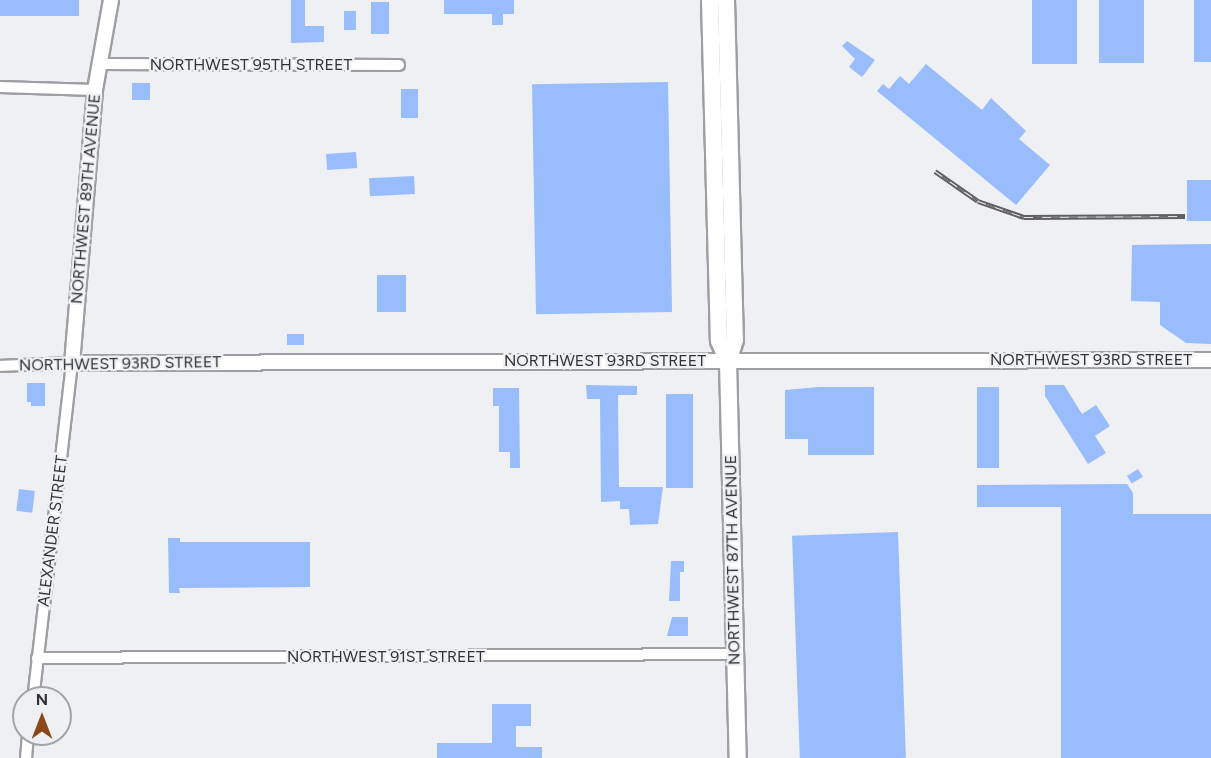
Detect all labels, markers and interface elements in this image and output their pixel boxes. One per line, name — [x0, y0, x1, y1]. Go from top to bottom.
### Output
street label: NORTHWEST 95TH STREET — [150, 55, 352, 75]
street label: NORTHWEST 89TH AVENUE — [67, 93, 105, 305]
street label: NORTHWEST 93RD STREET — [990, 350, 1192, 370]
street label: NORTHWEST 93RD STREET — [504, 351, 706, 371]
street label: NORTHWEST 93RD STREET — [19, 353, 221, 375]
street label: ALEXANDER STREET — [34, 454, 72, 608]
street label: NORTHWEST 87TH AVENUE — [722, 455, 744, 665]
street label: NORTHWEST 91ST STREET — [287, 647, 485, 667]
north arrow — [12, 686, 72, 746]
text: N — [36, 690, 48, 709]

